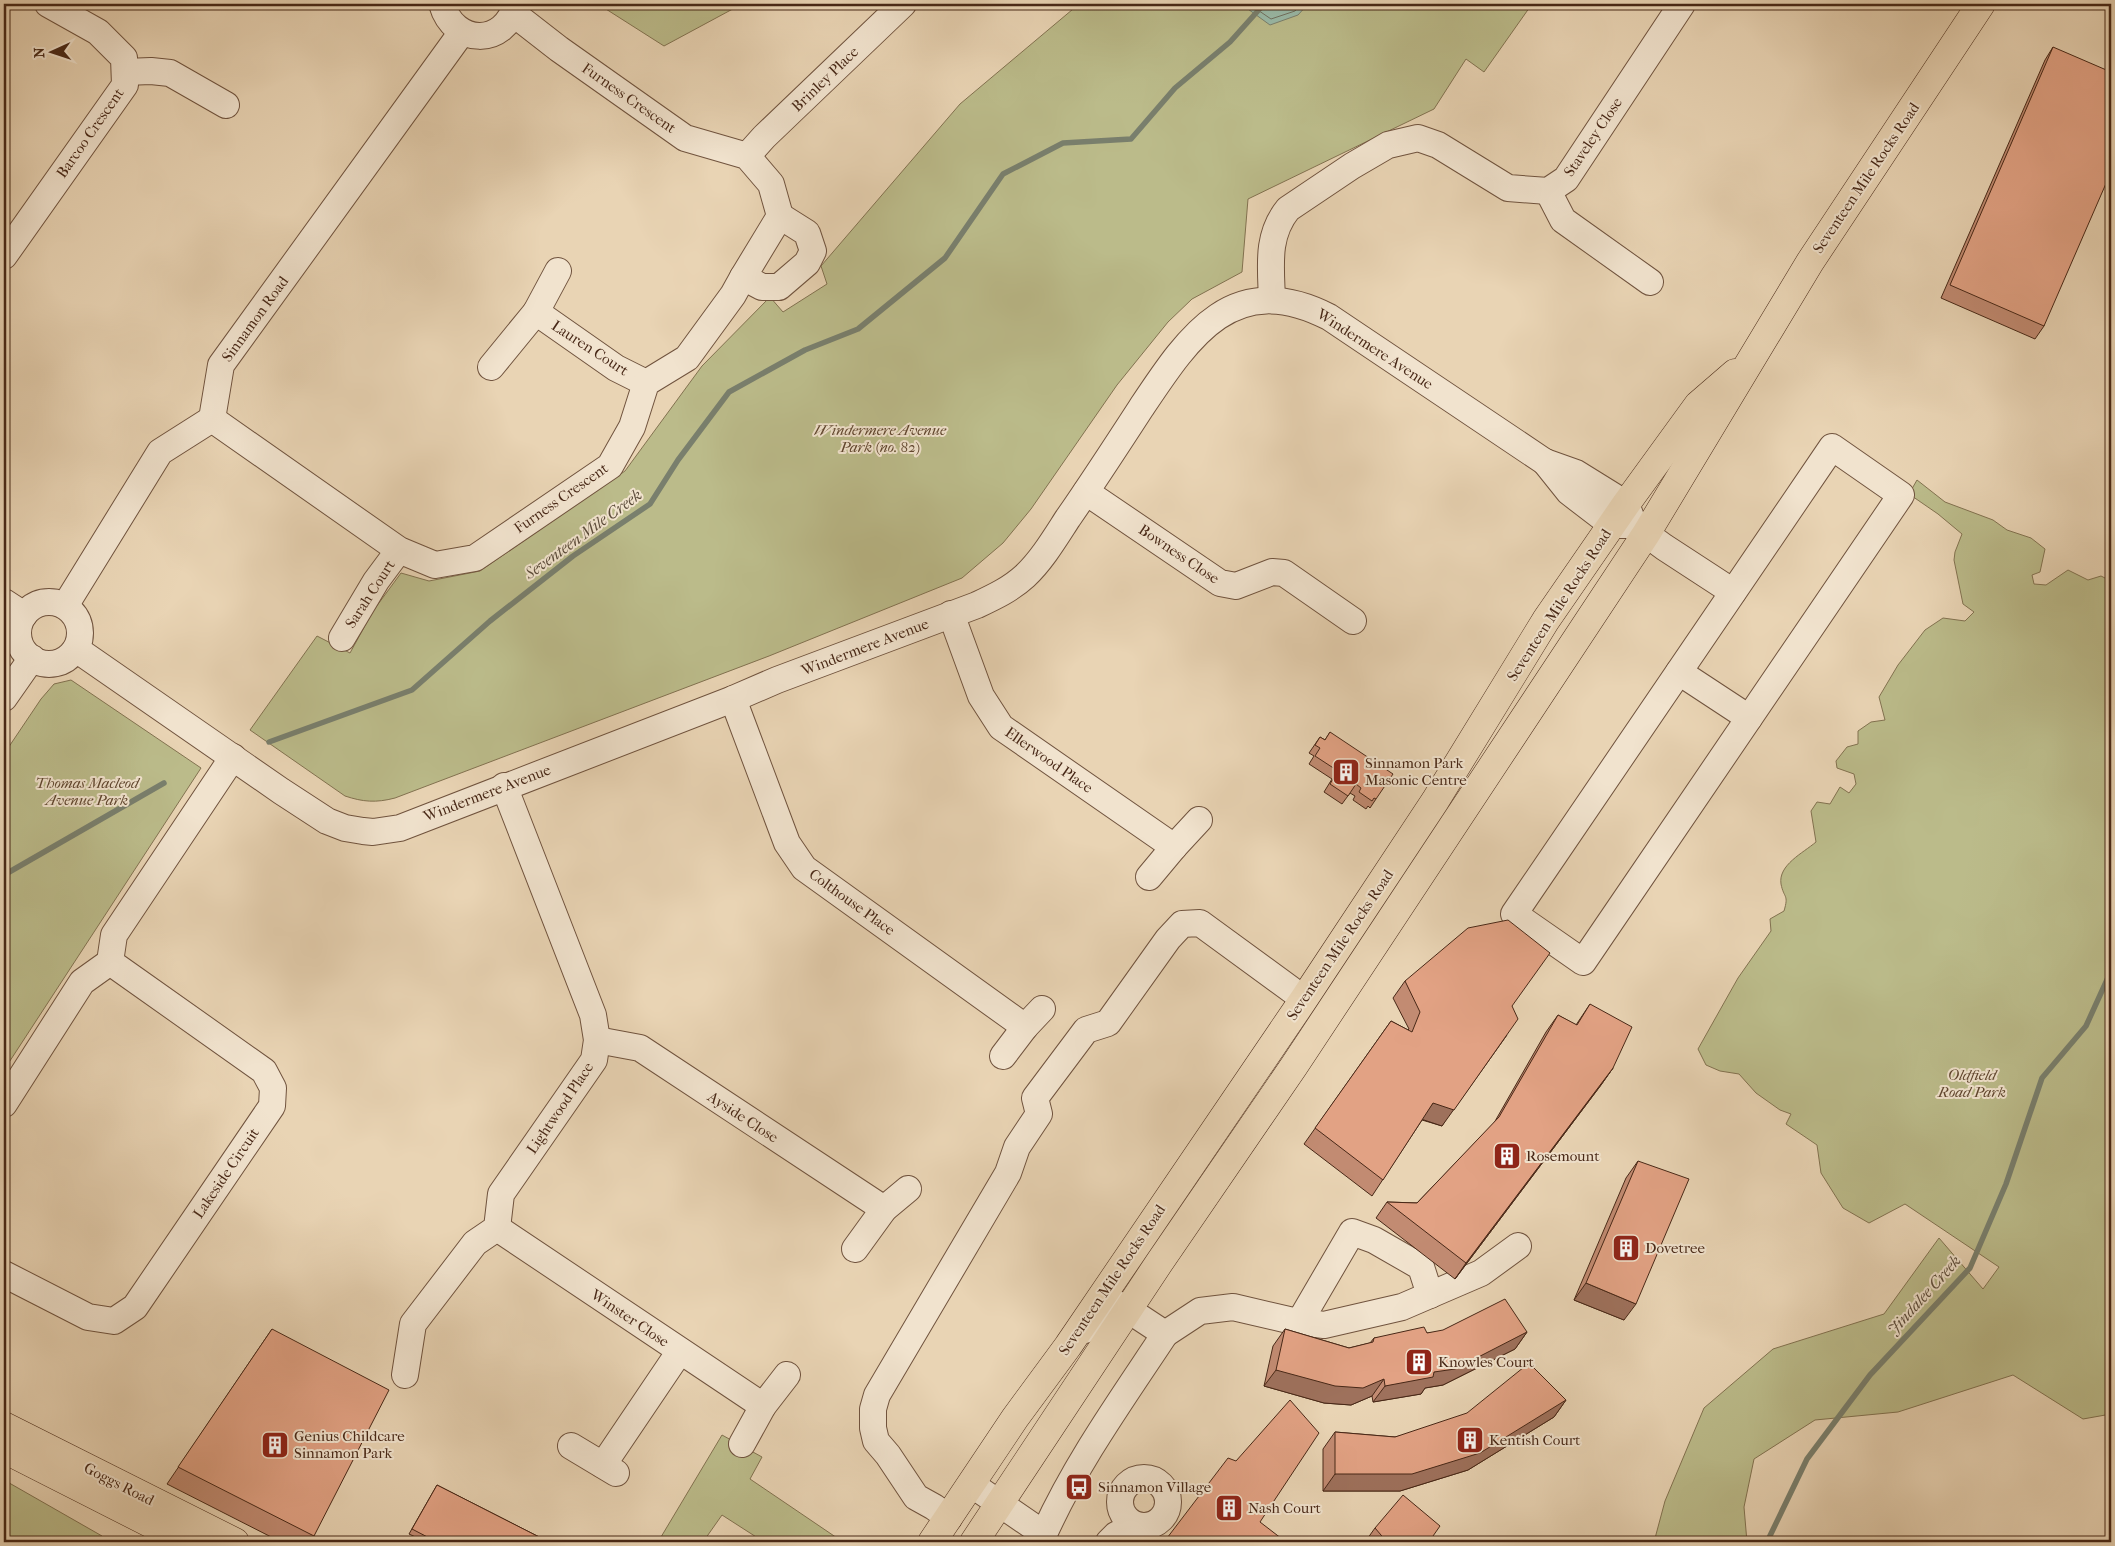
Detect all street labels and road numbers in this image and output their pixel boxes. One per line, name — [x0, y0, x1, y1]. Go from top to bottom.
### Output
street label: Brinley Place — [788, 42, 863, 115]
street label: Furness Crescent — [579, 59, 680, 137]
street label: Barcoo Crescent — [52, 84, 128, 181]
street label: Staveley Close — [1560, 94, 1626, 180]
street label: Seventeen Mile Rocks Road — [1809, 99, 1924, 257]
street label: Sinnamon Road — [218, 272, 293, 365]
street label: Windermere Avenue — [1313, 304, 1437, 394]
street label: Lauren Court — [548, 316, 632, 380]
street label: Furness Crescent — [511, 459, 612, 537]
street label: Bowness Close — [1135, 520, 1223, 588]
street label: Seventeen Mile Rocks Road — [1503, 525, 1615, 684]
street label: Sarah Court — [341, 556, 399, 631]
street label: Windermere Avenue — [798, 614, 932, 680]
street label: Ellerwood Place — [1002, 723, 1097, 797]
street label: Windermere Avenue — [420, 760, 554, 826]
street label: Colthouse Place — [806, 865, 899, 939]
street label: Seventeen Mile Rocks Road — [1283, 866, 1398, 1024]
street label: Lightwood Place — [523, 1058, 598, 1157]
street label: Ayside Close — [704, 1087, 782, 1147]
street label: Lakeside Circuit — [189, 1124, 263, 1222]
street label: Seventeen Mile Rocks Road — [1055, 1201, 1170, 1359]
street label: Winster Close — [587, 1285, 673, 1351]
street label: Goggs Road — [81, 1459, 158, 1510]

